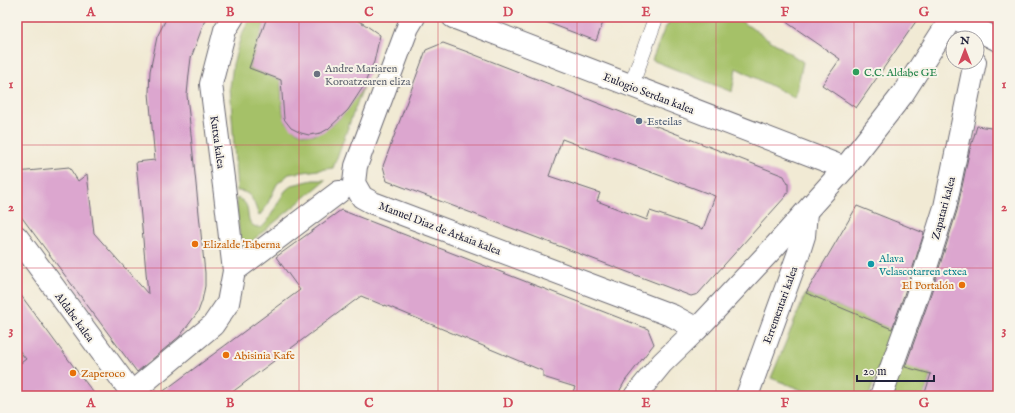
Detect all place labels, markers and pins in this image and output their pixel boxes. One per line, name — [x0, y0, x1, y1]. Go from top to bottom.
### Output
place label: Andre Mariaren Koroatzearen eliza — [324, 62, 411, 89]
place label: C.C. Aldabe GE — [864, 66, 938, 80]
marker: C.C. Aldabe GE — [851, 67, 861, 77]
marker: Andre Mariaren Koroatzearen eliza — [312, 69, 322, 79]
place label: Esteilas — [647, 115, 682, 129]
marker: Esteilas — [634, 116, 644, 126]
place label: Elizalde Taberna — [203, 238, 280, 252]
marker: Elizalde Taberna — [190, 239, 200, 249]
place label: Alava Velascotarren etxea — [878, 252, 967, 279]
marker: Alava Velascotarren etxea — [866, 259, 876, 269]
place label: El Portalón — [902, 279, 954, 293]
marker: El Portalón — [957, 280, 967, 290]
place label: Abisinia Kafe — [233, 349, 295, 363]
marker: Abisinia Kafe — [221, 350, 231, 360]
place label: Zaperoco — [81, 367, 125, 381]
marker: Zaperoco — [68, 368, 78, 378]

